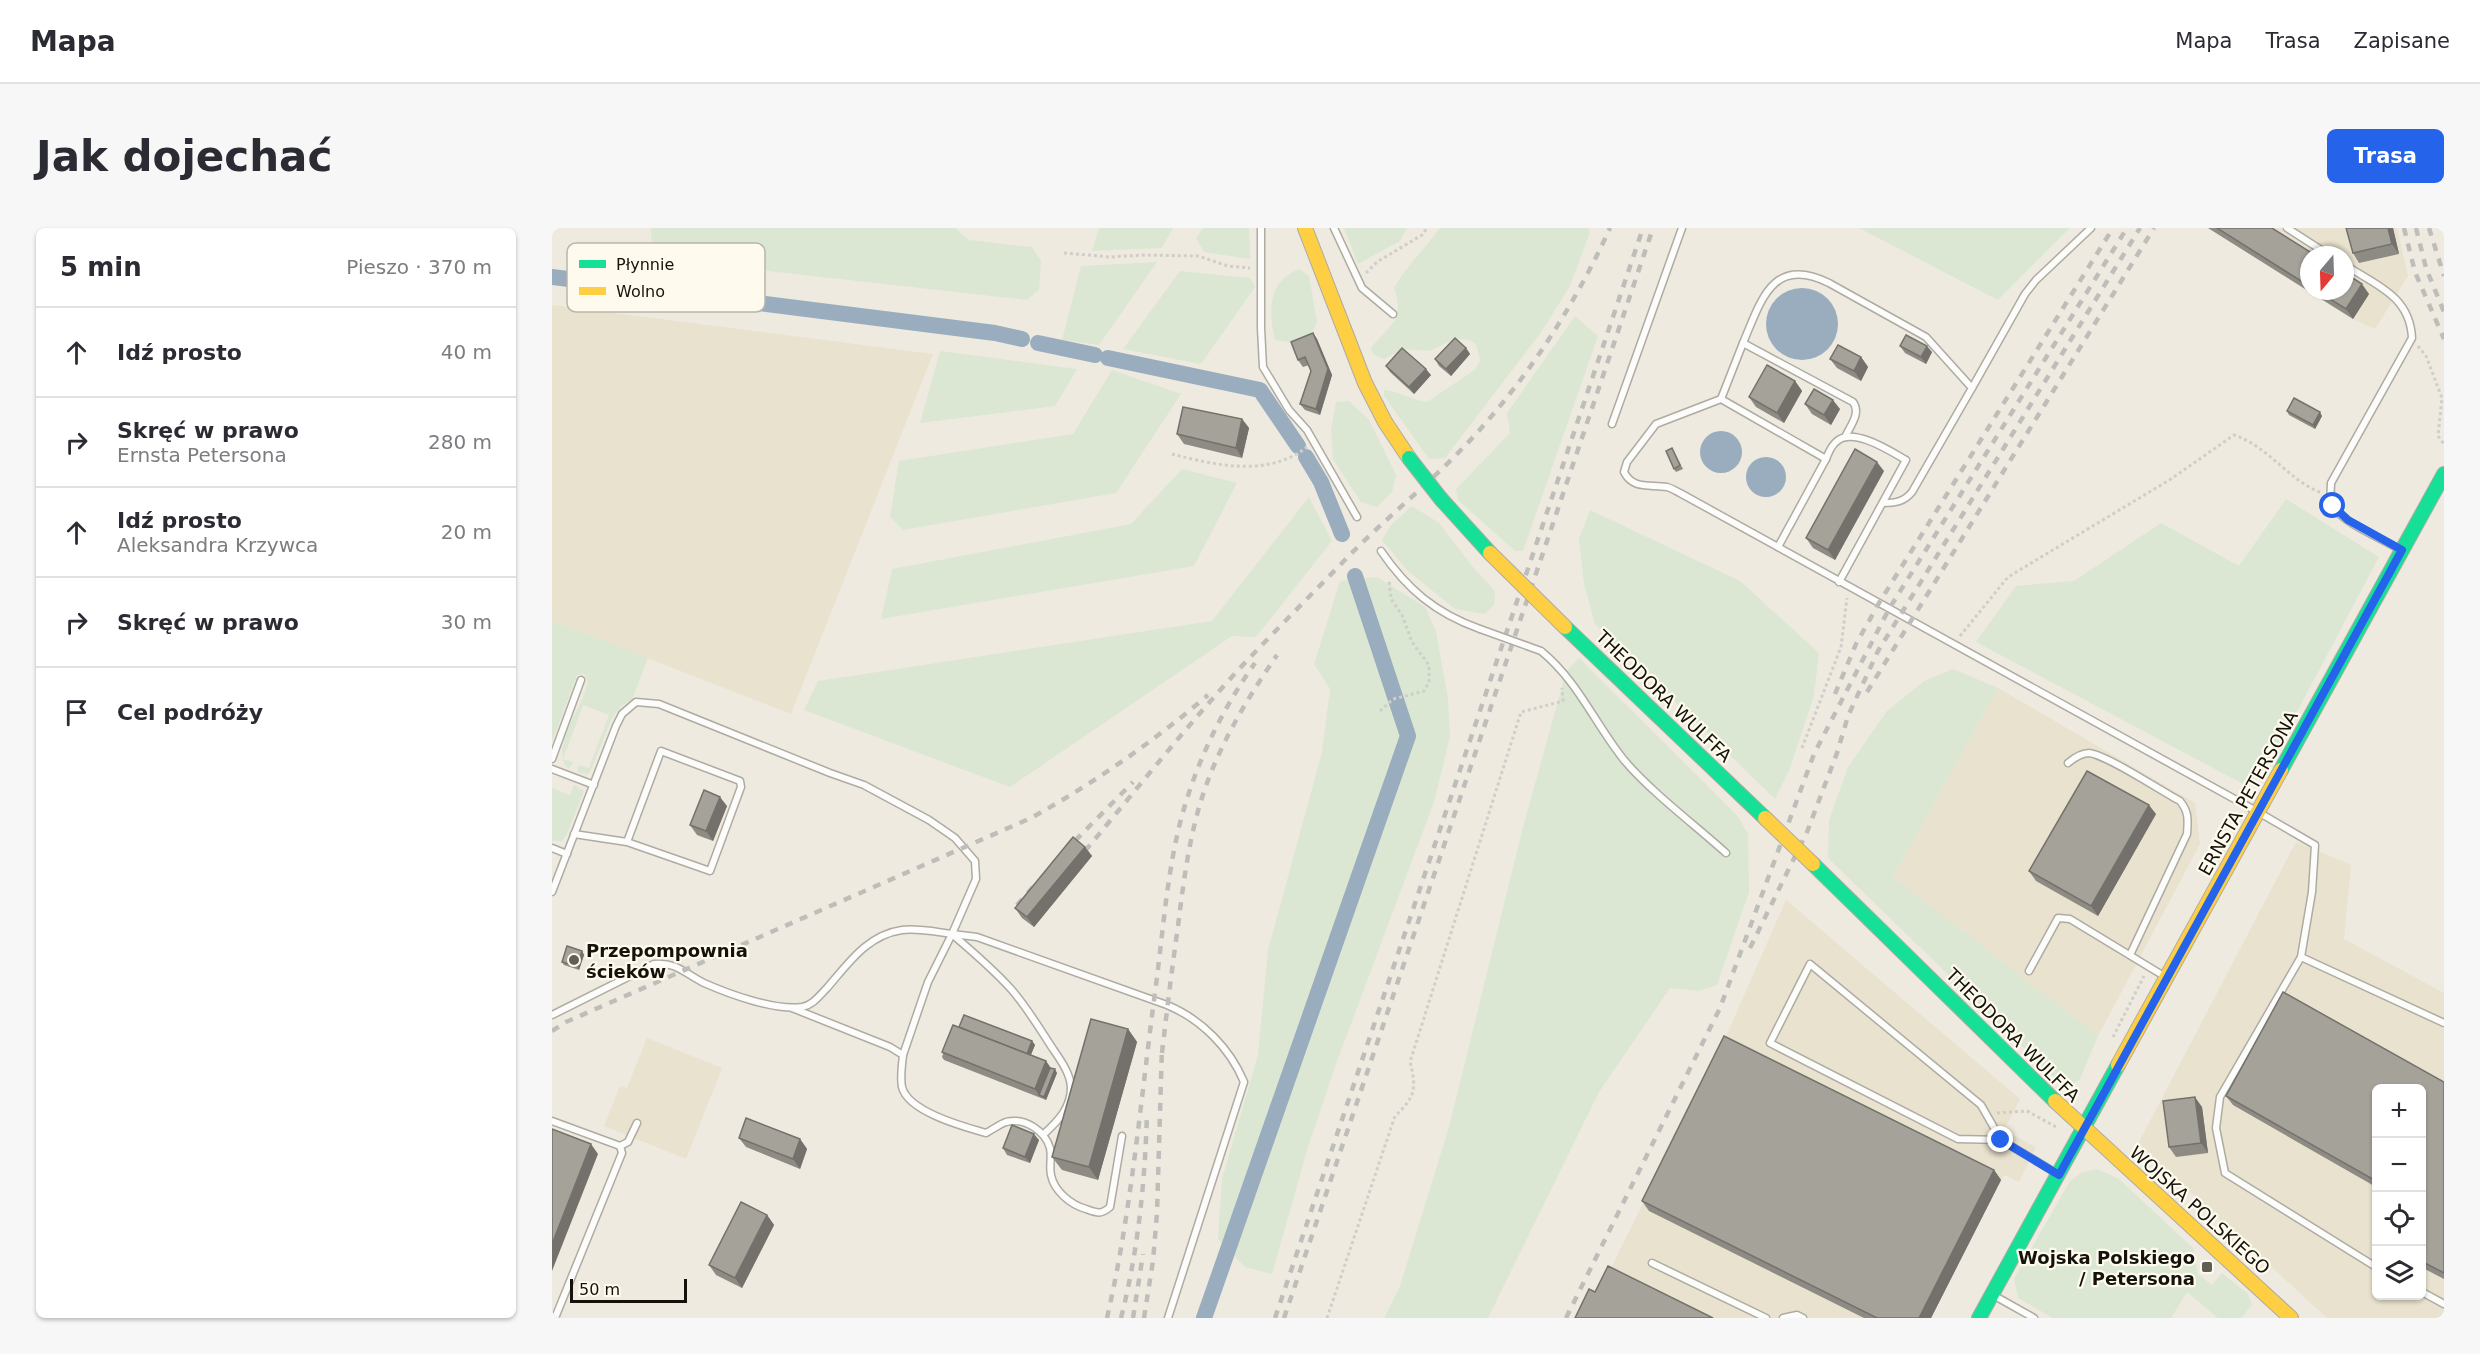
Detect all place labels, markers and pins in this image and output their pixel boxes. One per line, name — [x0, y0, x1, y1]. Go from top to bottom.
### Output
place label: Przepompownia ścieków — [586, 940, 748, 982]
marker: Przepompownia ścieków — [567, 953, 581, 967]
place label: Wojska Polskiego / Petersona — [2018, 1247, 2195, 1289]
marker: Wojska Polskiego / Petersona — [2200, 1260, 2214, 1274]

